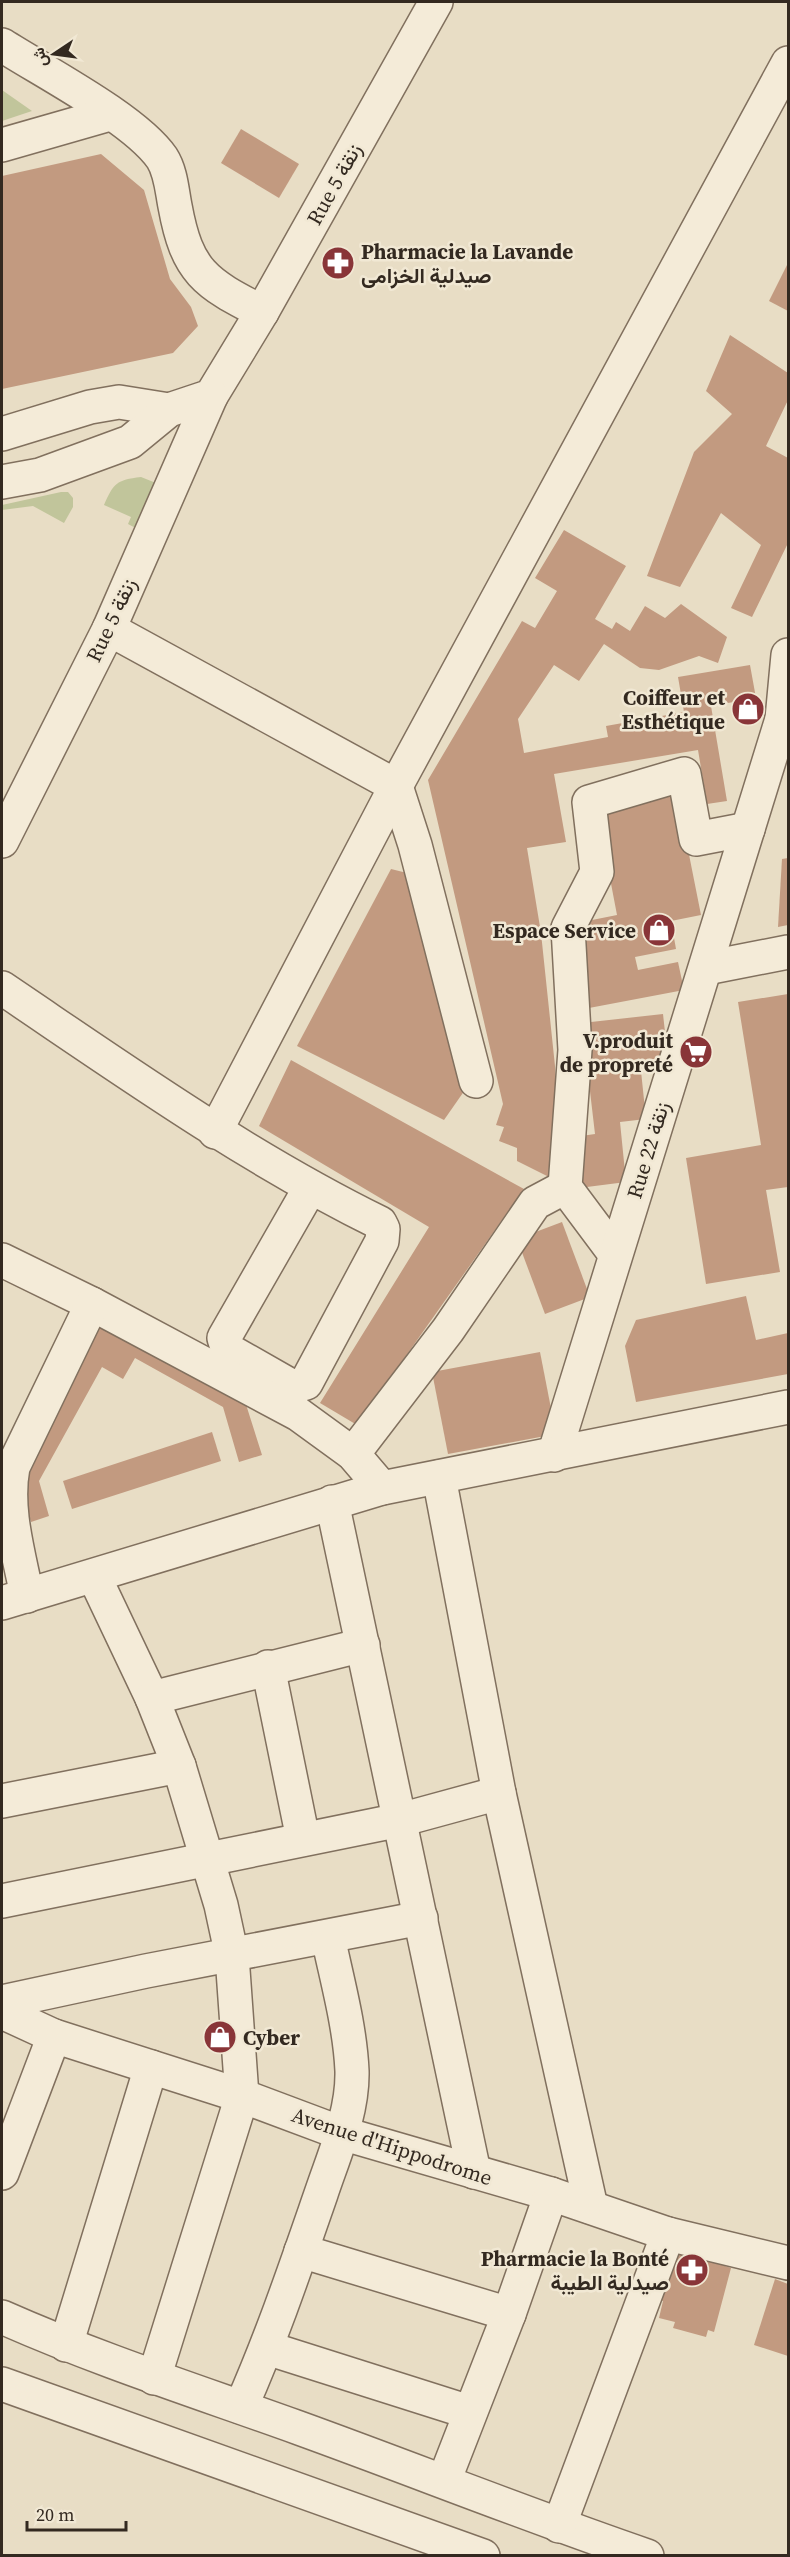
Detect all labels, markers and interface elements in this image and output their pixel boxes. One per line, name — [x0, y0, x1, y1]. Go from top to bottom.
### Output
north arrow — [24, 24, 84, 84]
text: ش — [27, 46, 52, 69]
street label: Rue 5 زنقة — [300, 138, 368, 230]
place label: Pharmacie la Lavande صيدلية الخزامى — [361, 237, 573, 290]
pharmacy icon: Pharmacie la Lavande صيدلية الخزامى — [320, 245, 356, 281]
street label: Rue 5 زنقة — [79, 573, 143, 667]
place label: Coiffeur et Esthétique — [622, 683, 725, 736]
shop icon: Coiffeur et Esthétique — [730, 691, 766, 727]
shop icon: Espace Service — [641, 912, 677, 948]
place label: Espace Service — [493, 916, 636, 945]
place label: V.produit de propreté — [560, 1026, 673, 1079]
supermarket icon: V.produit de propreté — [678, 1034, 714, 1070]
street label: Rue 22 زنقة — [620, 1098, 676, 1202]
shop icon: Cyber — [202, 2019, 238, 2055]
place label: Cyber — [243, 2023, 300, 2052]
street label: Avenue d'Hippodrome — [288, 2100, 496, 2192]
place label: Pharmacie la Bonté صيدلية الطيبة — [481, 2244, 669, 2297]
pharmacy icon: Pharmacie la Bonté صيدلية الطيبة — [674, 2252, 710, 2288]
scale bar — [27, 2494, 126, 2532]
text: 20 m — [36, 2502, 74, 2527]

